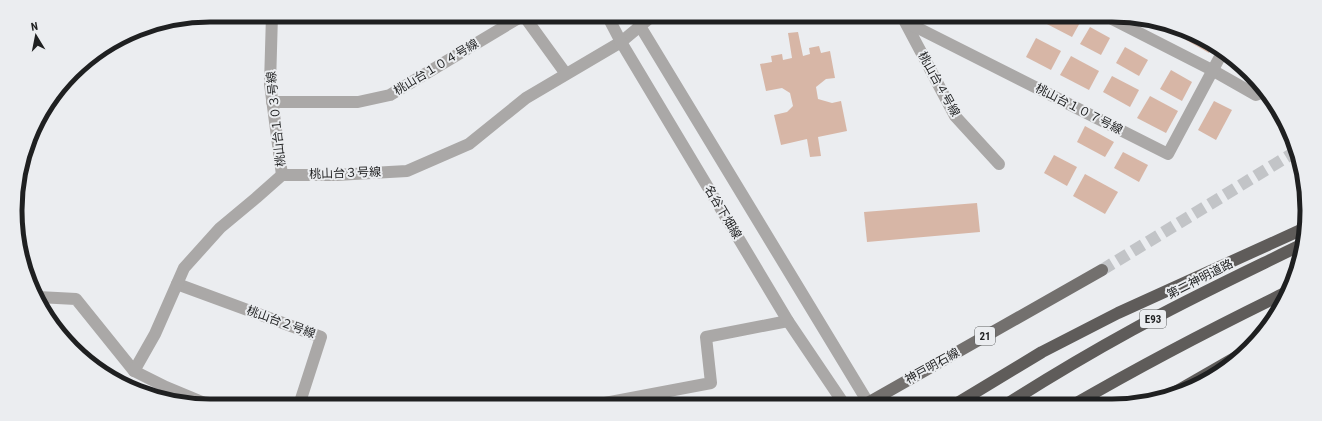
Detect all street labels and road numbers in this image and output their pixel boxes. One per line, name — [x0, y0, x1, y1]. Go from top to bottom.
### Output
street label: 桃山台１０４号線 — [391, 36, 481, 98]
street label: 桃山台４号線 — [915, 49, 963, 119]
street label: 桃山台１０３号線 — [264, 71, 288, 167]
street label: 桃山台１０７号線 — [1033, 81, 1125, 137]
street label: 桃山台３号線 — [309, 165, 381, 181]
street label: 名谷下畑線 — [702, 183, 744, 241]
street label: 第二神明道路 — [1165, 256, 1235, 302]
street label: 桃山台２号線 — [245, 303, 317, 341]
road number: E93 — [1140, 310, 1166, 328]
road number: 21 — [975, 327, 995, 345]
street label: 神戸明石線 — [902, 345, 962, 387]

